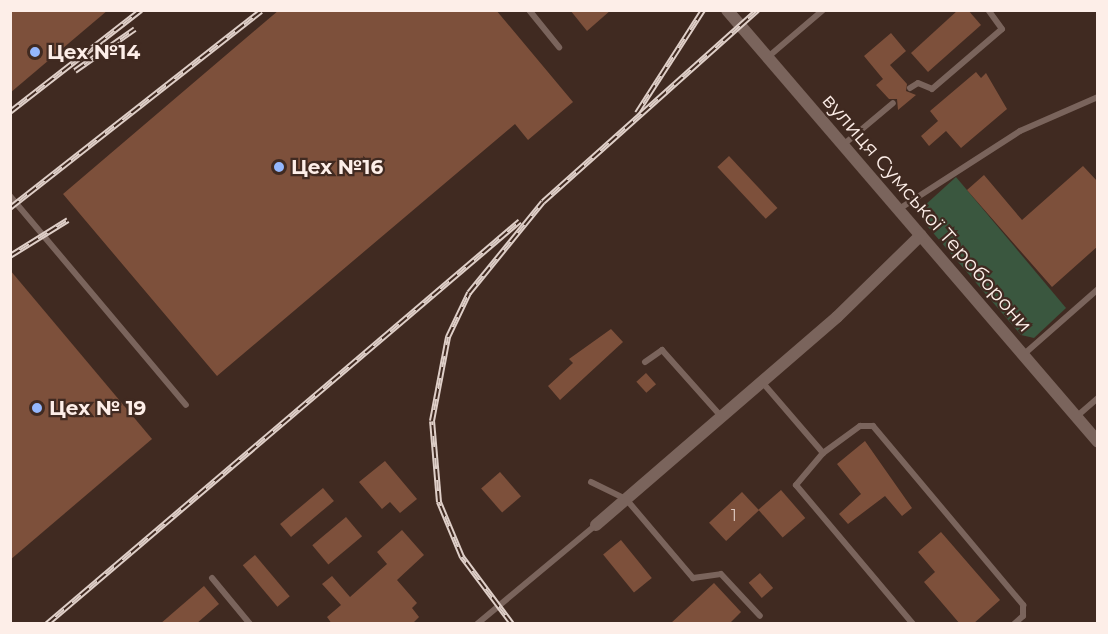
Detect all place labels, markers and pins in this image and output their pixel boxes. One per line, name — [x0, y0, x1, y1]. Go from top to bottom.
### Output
place label: Цех №14 — [47, 40, 140, 64]
marker: Цех №14 — [28, 45, 42, 59]
place label: Цех №16 — [291, 155, 383, 179]
marker: Цех №16 — [272, 160, 286, 174]
place label: Цех № 19 — [49, 396, 146, 420]
marker: Цех № 19 — [30, 401, 44, 415]

